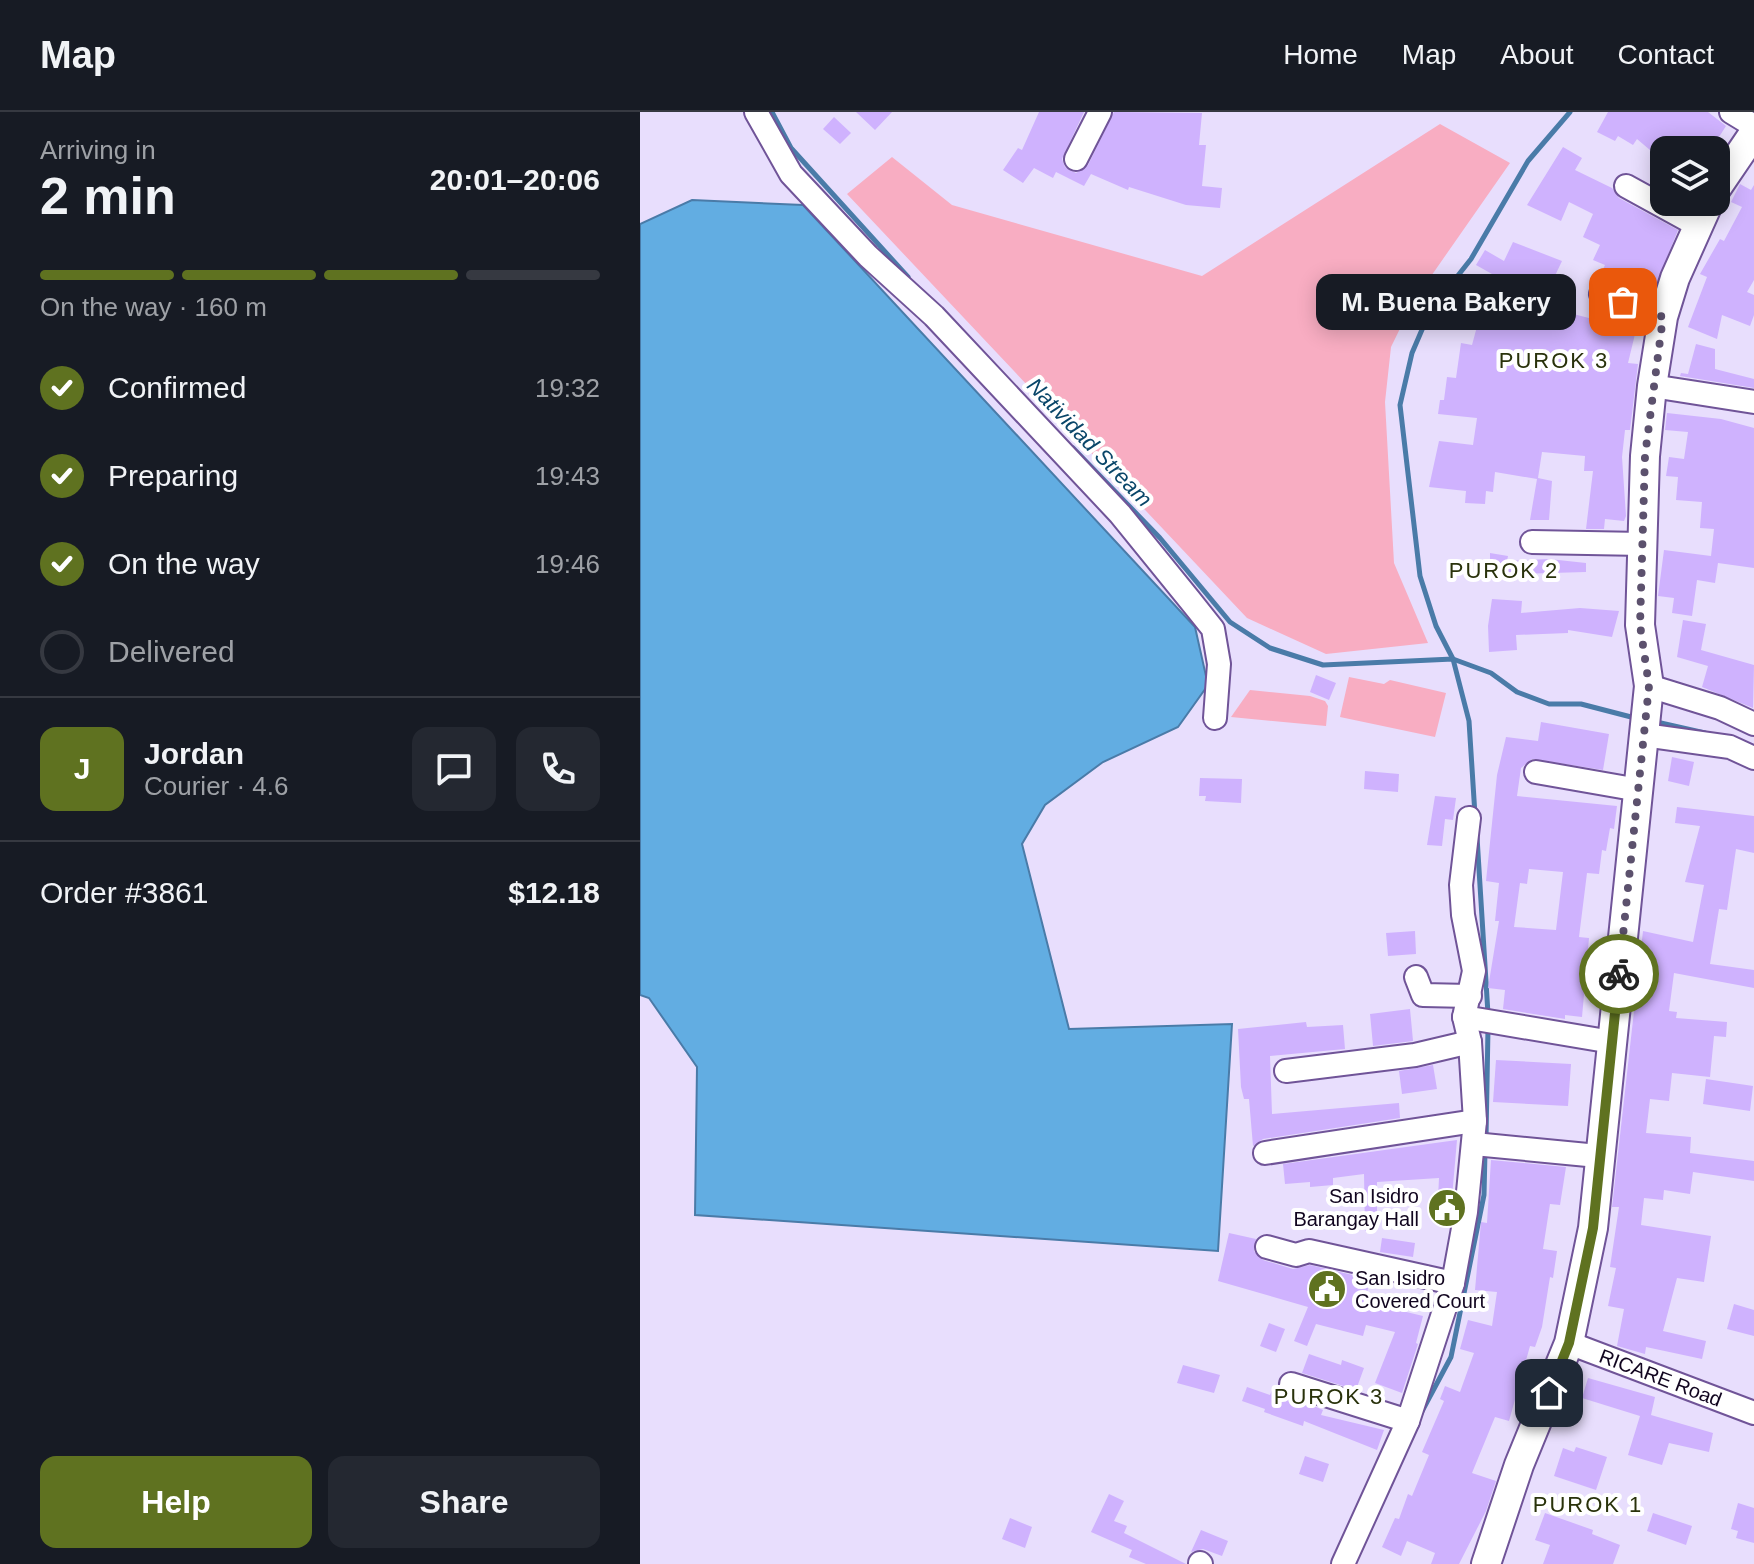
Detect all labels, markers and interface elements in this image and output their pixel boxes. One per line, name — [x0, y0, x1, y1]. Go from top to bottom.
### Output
text: Map — [40, 34, 116, 76]
text: Home — [1283, 39, 1358, 70]
text: Map — [1402, 39, 1456, 70]
text: About — [1500, 39, 1574, 70]
text: Contact — [1618, 39, 1714, 70]
text: Arriving in — [40, 135, 156, 165]
map controls — [1650, 136, 1730, 216]
button: layers — [1650, 136, 1730, 216]
text: 20:01–20:06 — [430, 163, 600, 196]
text: 2 min — [40, 167, 176, 225]
pin — [1589, 268, 1657, 336]
callout: M. Buena Bakery — [1315, 274, 1575, 330]
icon: bag — [1601, 280, 1645, 324]
text: M. Buena Bakery — [1341, 287, 1551, 317]
text: On the way · 160 m — [40, 292, 267, 322]
district label: PUROK 3 — [1499, 348, 1609, 373]
icon: check — [40, 366, 84, 410]
text: Confirmed — [108, 371, 246, 404]
text: 19:32 — [535, 373, 600, 403]
water label: Natividad Stream — [1022, 373, 1157, 512]
icon: check — [40, 454, 84, 498]
text: Preparing — [108, 459, 238, 492]
text: 19:43 — [535, 461, 600, 491]
icon: check — [40, 542, 84, 586]
text: On the way — [108, 547, 260, 580]
text: 19:46 — [535, 549, 600, 579]
district label: PUROK 2 — [1449, 558, 1559, 583]
text: Delivered — [108, 635, 235, 668]
button: chat — [412, 727, 496, 811]
button: phone — [516, 727, 600, 811]
text: Jordan — [144, 737, 244, 770]
text: J — [74, 752, 90, 785]
text: Courier · 4.6 — [144, 771, 289, 801]
text: Order #3861 — [40, 876, 208, 909]
text: $12.18 — [508, 876, 600, 909]
courier — [1579, 934, 1659, 1014]
icon: bike — [1597, 952, 1641, 996]
place label: San Isidro Barangay Hall — [1293, 1185, 1419, 1230]
public building icon: San Isidro Barangay Hall — [1426, 1187, 1468, 1229]
place label: San Isidro Covered Court — [1355, 1267, 1486, 1312]
public building icon: San Isidro Covered Court — [1306, 1268, 1348, 1310]
street label: RICARE Road — [1596, 1345, 1725, 1411]
pin — [1515, 1359, 1583, 1427]
icon: home — [1527, 1371, 1571, 1415]
district label: PUROK 3 — [1274, 1384, 1384, 1409]
button: Help — [40, 1456, 312, 1548]
button: Share — [328, 1456, 600, 1548]
district label: PUROK 1 — [1533, 1492, 1643, 1517]

